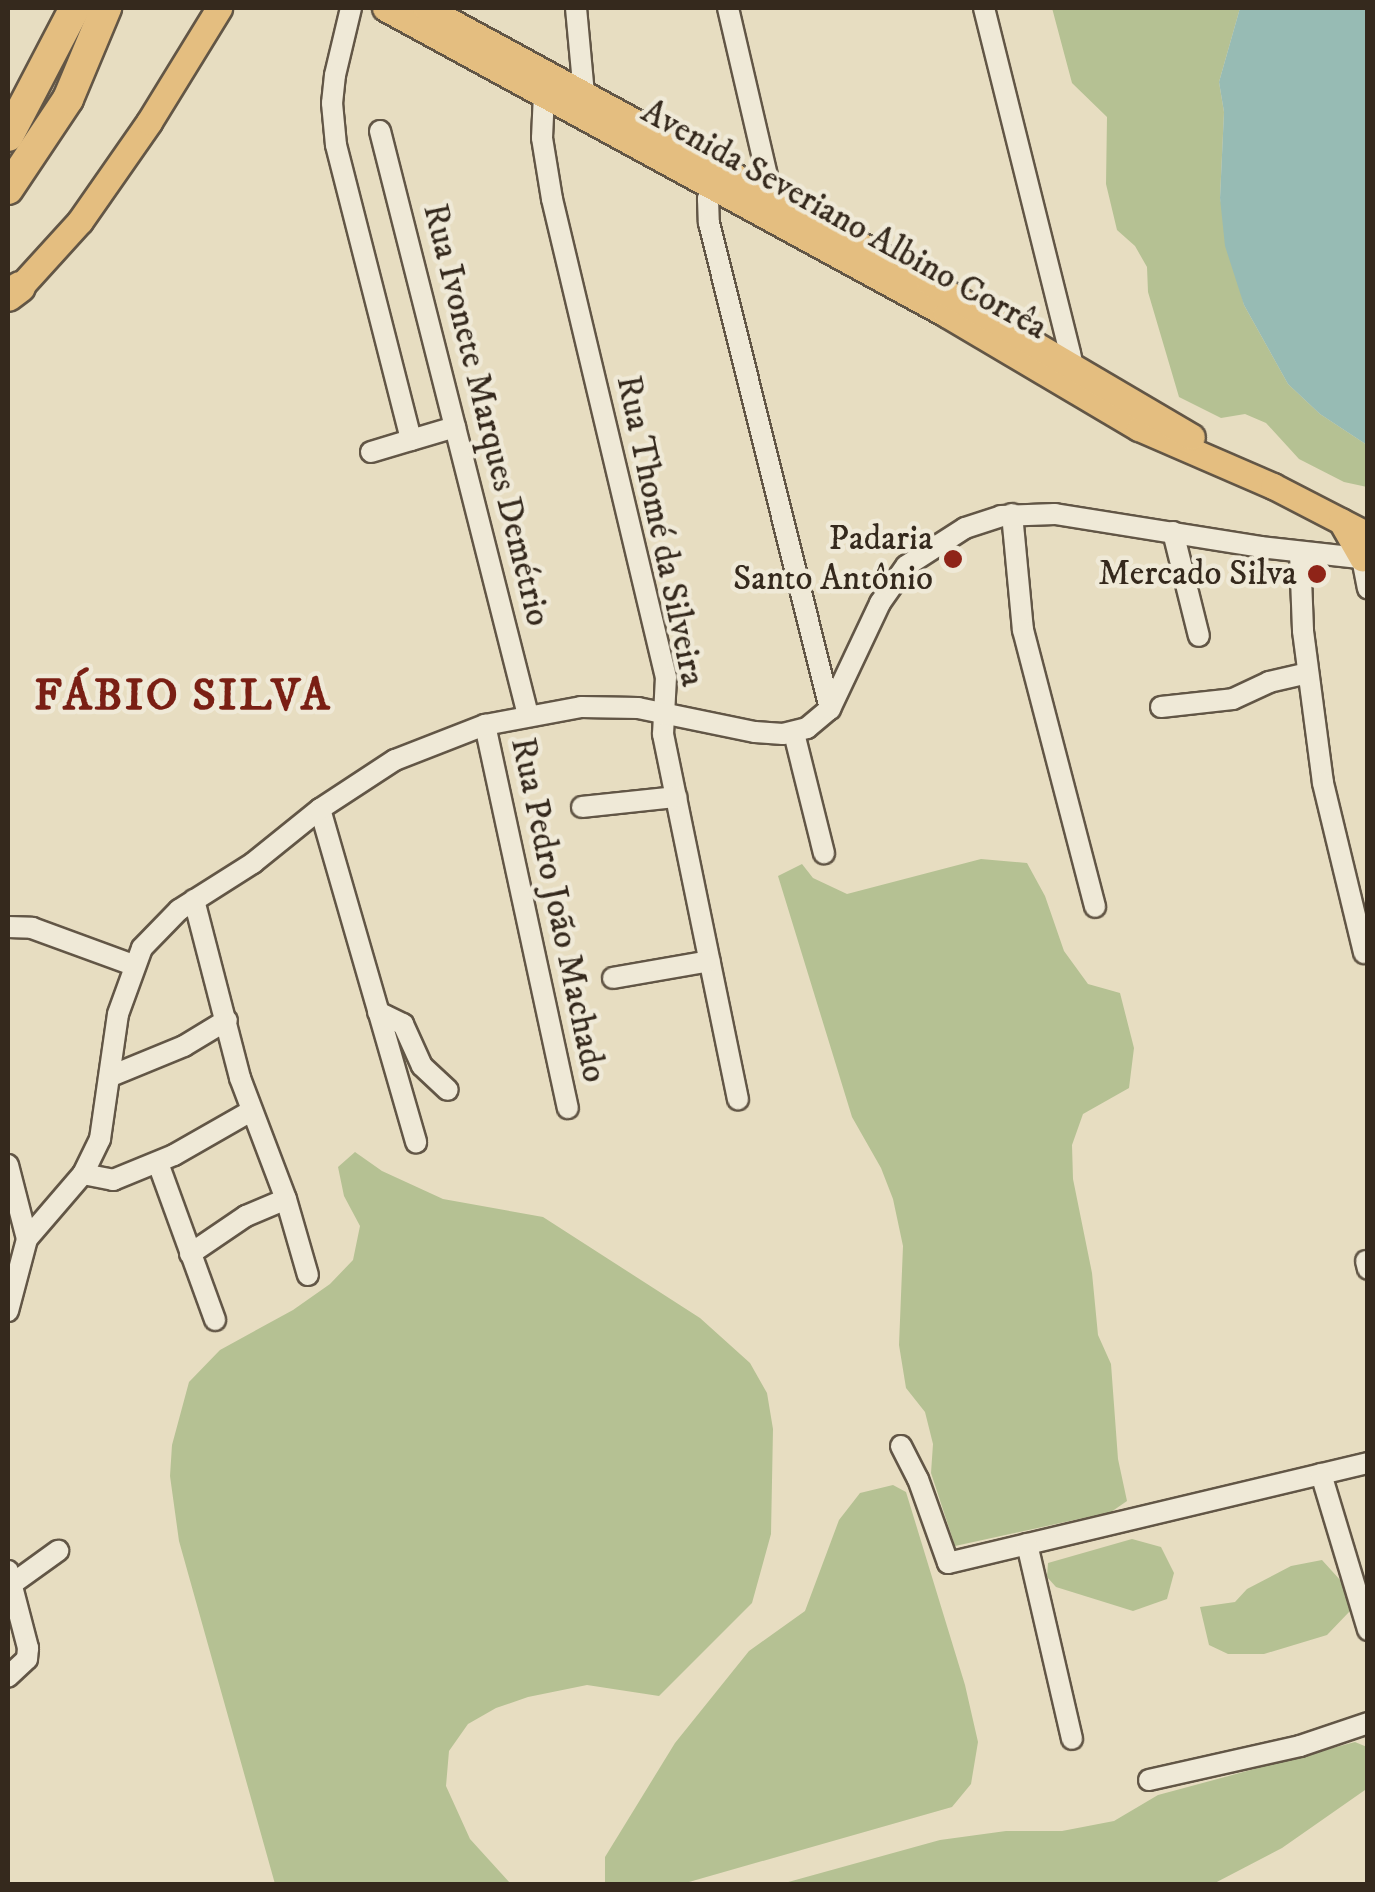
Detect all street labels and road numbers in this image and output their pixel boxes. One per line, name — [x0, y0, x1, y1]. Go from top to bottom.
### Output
street label: Avenida Severiano Albino Corrêa — [634, 91, 1054, 349]
street label: Rua Ivonete Marques Demétrio — [413, 200, 559, 630]
street label: Rua Thomé da Silveira — [607, 372, 713, 690]
street label: Rua Pedro João Machado — [501, 734, 615, 1086]

